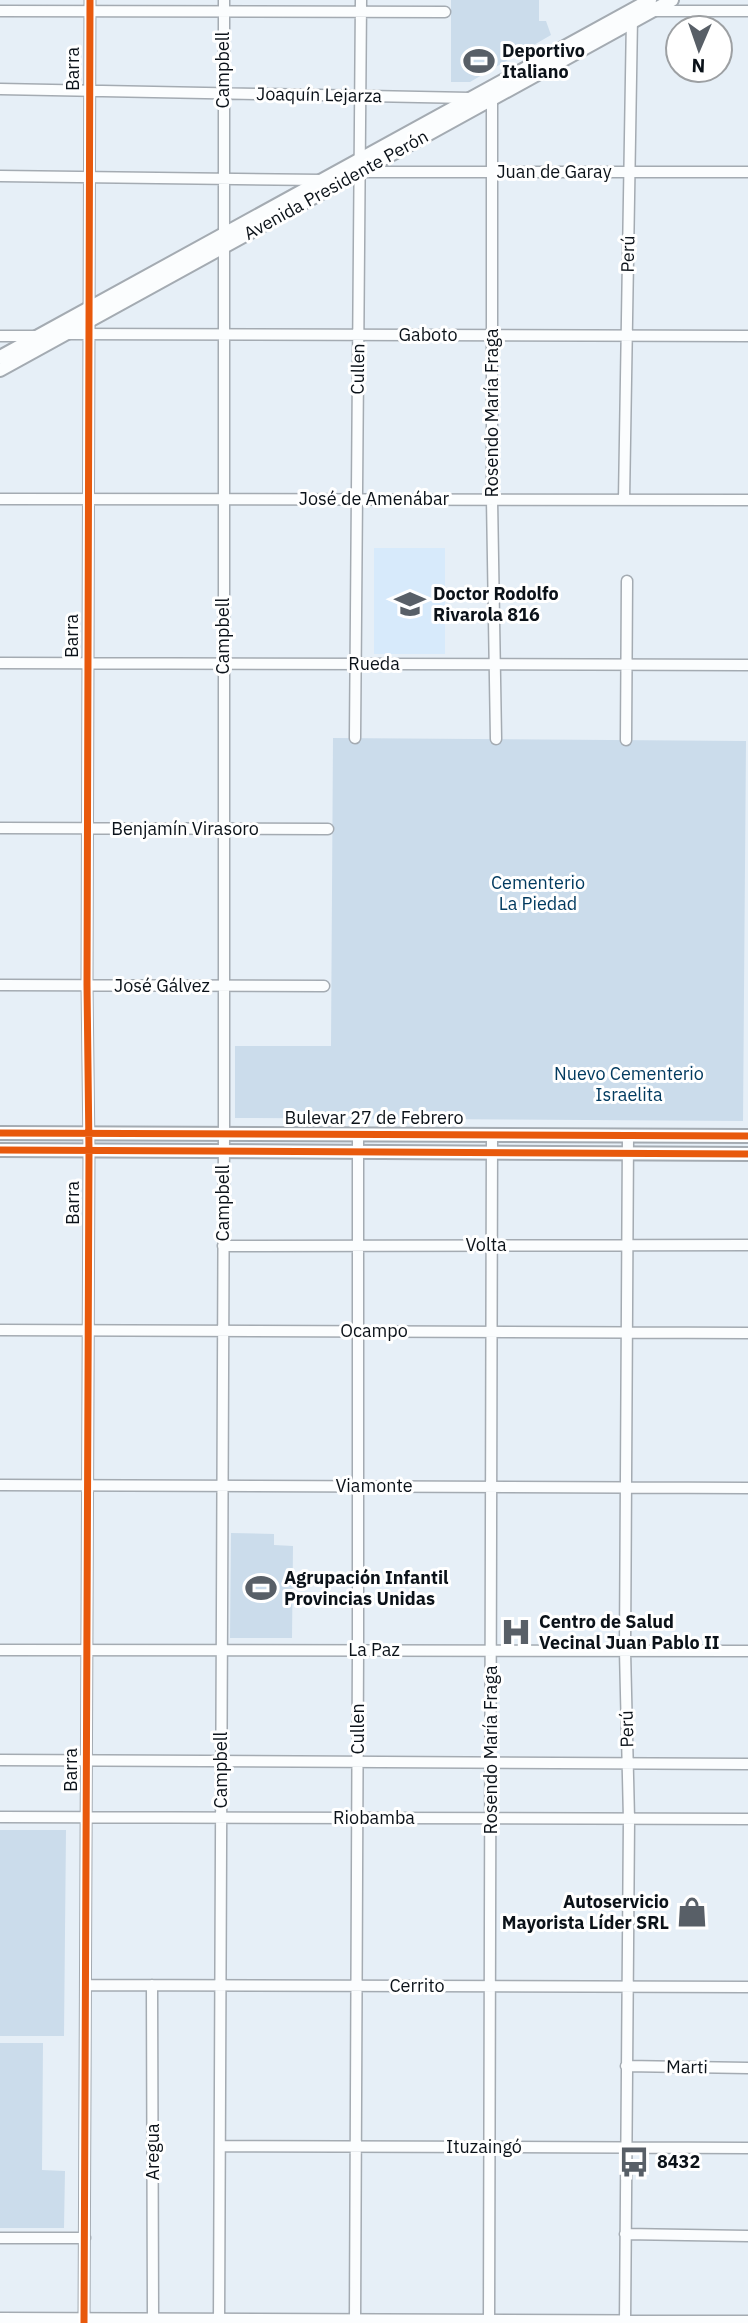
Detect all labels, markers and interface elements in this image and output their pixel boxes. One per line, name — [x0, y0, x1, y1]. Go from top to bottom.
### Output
north arrow — [664, 14, 734, 84]
street label: Campbell — [211, 31, 234, 108]
place label: Deportivo Italiano — [502, 39, 585, 83]
sports icon: Deportivo Italiano — [462, 44, 496, 78]
street label: Barra — [61, 47, 84, 91]
text: N — [691, 54, 706, 78]
street label: Joaquín Lejarza — [256, 82, 383, 107]
street label: Avenida Presidente Perón — [240, 124, 432, 245]
street label: Juan de Garay — [496, 160, 612, 183]
street label: Perú — [616, 235, 639, 273]
street label: Gaboto — [399, 323, 457, 346]
street label: Rosendo María Fraga — [480, 328, 503, 498]
street label: Cullen — [346, 343, 369, 395]
street label: José de Amenábar — [299, 487, 450, 510]
place label: Doctor Rodolfo Rivarola 816 — [433, 582, 559, 626]
school or university icon: Doctor Rodolfo Rivarola 816 — [393, 587, 427, 621]
street label: Campbell — [211, 597, 234, 674]
street label: Barra — [60, 614, 83, 658]
street label: Rueda — [348, 652, 400, 675]
street label: Benjamín Virasoro — [111, 817, 259, 840]
park label: Cementerio La Piedad — [491, 871, 585, 915]
street label: José Gálvez — [114, 974, 210, 997]
park label: Nuevo Cementerio Israelita — [554, 1062, 704, 1106]
street label: Bulevar 27 de Febrero — [284, 1106, 464, 1129]
street label: Campbell — [211, 1164, 234, 1241]
street label: Barra — [61, 1181, 84, 1225]
street label: Volta — [465, 1233, 507, 1256]
street label: Ocampo — [340, 1319, 408, 1342]
street label: Viamonte — [335, 1474, 413, 1497]
place label: Agrupación Infantil Provincias Unidas — [284, 1566, 449, 1610]
sports icon: Agrupación Infantil Provincias Unidas — [244, 1571, 278, 1605]
place label: Centro de Salud Vecinal Juan Pablo II — [539, 1610, 719, 1654]
hospital icon: Centro de Salud Vecinal Juan Pablo II — [499, 1615, 533, 1649]
street label: La Paz — [348, 1638, 400, 1661]
street label: Rosendo María Fraga — [479, 1665, 502, 1835]
street label: Cullen — [346, 1703, 369, 1755]
street label: Perú — [615, 1710, 638, 1748]
street label: Campbell — [209, 1731, 232, 1808]
street label: Barra — [59, 1748, 82, 1792]
street label: Riobamba — [333, 1806, 415, 1829]
place label: Autoservicio Mayorista Líder SRL — [502, 1890, 669, 1934]
shop icon: Autoservicio Mayorista Líder SRL — [675, 1895, 709, 1929]
street label: Cerrito — [389, 1974, 445, 1997]
street label: Marti — [666, 2055, 708, 2078]
street label: Aregua — [141, 2123, 164, 2181]
street label: Ituzaingó — [446, 2135, 522, 2158]
bus stop icon: 8432 — [617, 2145, 651, 2179]
place label: 8432 — [657, 2150, 700, 2173]

